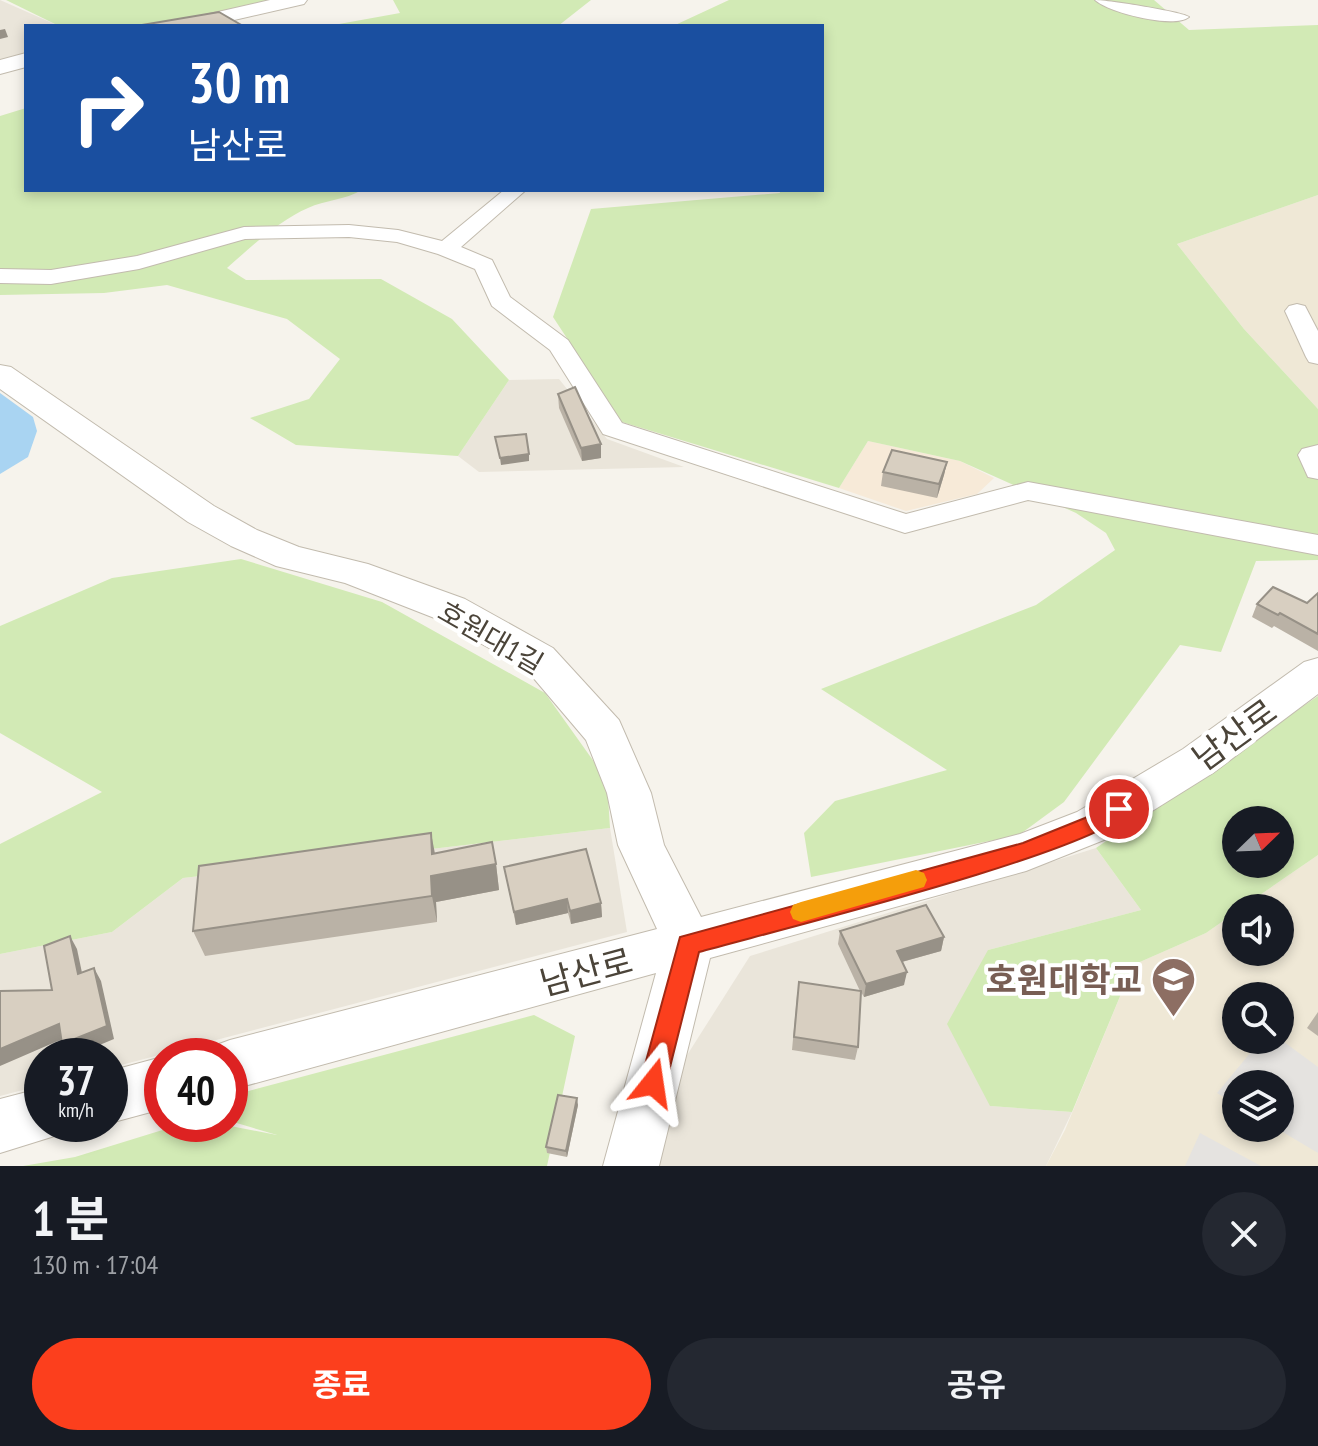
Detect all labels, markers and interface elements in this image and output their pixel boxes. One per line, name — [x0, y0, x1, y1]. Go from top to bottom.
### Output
text: 30 m — [188, 46, 290, 118]
icon: right — [56, 56, 160, 160]
text: 남산로 — [188, 121, 287, 168]
street label: 호원대1길 — [432, 592, 550, 682]
street label: 남산로 — [1183, 689, 1285, 779]
pin — [1085, 775, 1153, 843]
icon: arrive — [1097, 787, 1141, 831]
north arrow — [1222, 806, 1294, 878]
map controls — [1222, 806, 1294, 1142]
button: sound — [1222, 894, 1294, 966]
street label: 남산로 — [535, 938, 637, 1004]
school or university icon: 호원대학교 — [1149, 955, 1197, 1018]
place label: 호원대학교 — [986, 957, 1142, 1001]
button: search — [1222, 982, 1294, 1054]
speed limit sign: 40 — [144, 1038, 248, 1142]
position arrow — [611, 1041, 695, 1125]
text: 37 — [57, 1054, 95, 1106]
button: layers — [1222, 1070, 1294, 1142]
text: km/h — [58, 1097, 94, 1123]
text: 1 분 — [32, 1187, 109, 1249]
button: close — [1202, 1192, 1286, 1276]
text: 130 m · 17:04 — [32, 1248, 158, 1281]
button: 종료 — [32, 1338, 651, 1430]
button: 공유 — [667, 1338, 1286, 1430]

